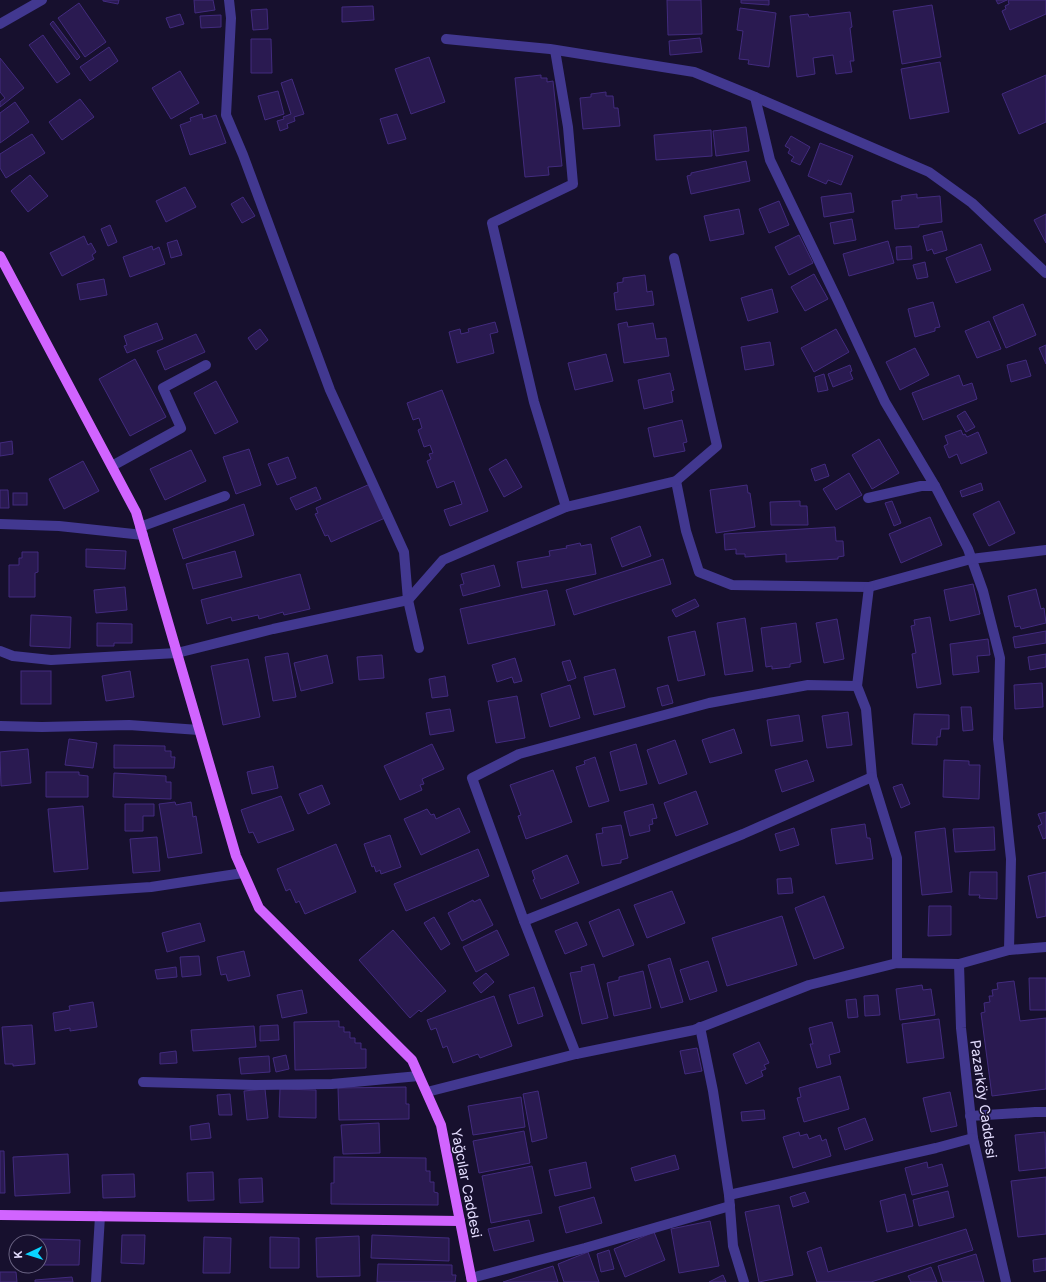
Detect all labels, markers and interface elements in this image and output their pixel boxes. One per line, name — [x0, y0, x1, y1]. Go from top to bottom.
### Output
street label: Pazarköy Caddesi — [967, 1039, 1001, 1159]
street label: Yağcılar Caddesi — [448, 1127, 486, 1239]
north arrow — [8, 1234, 48, 1274]
text: K — [11, 1250, 25, 1259]

